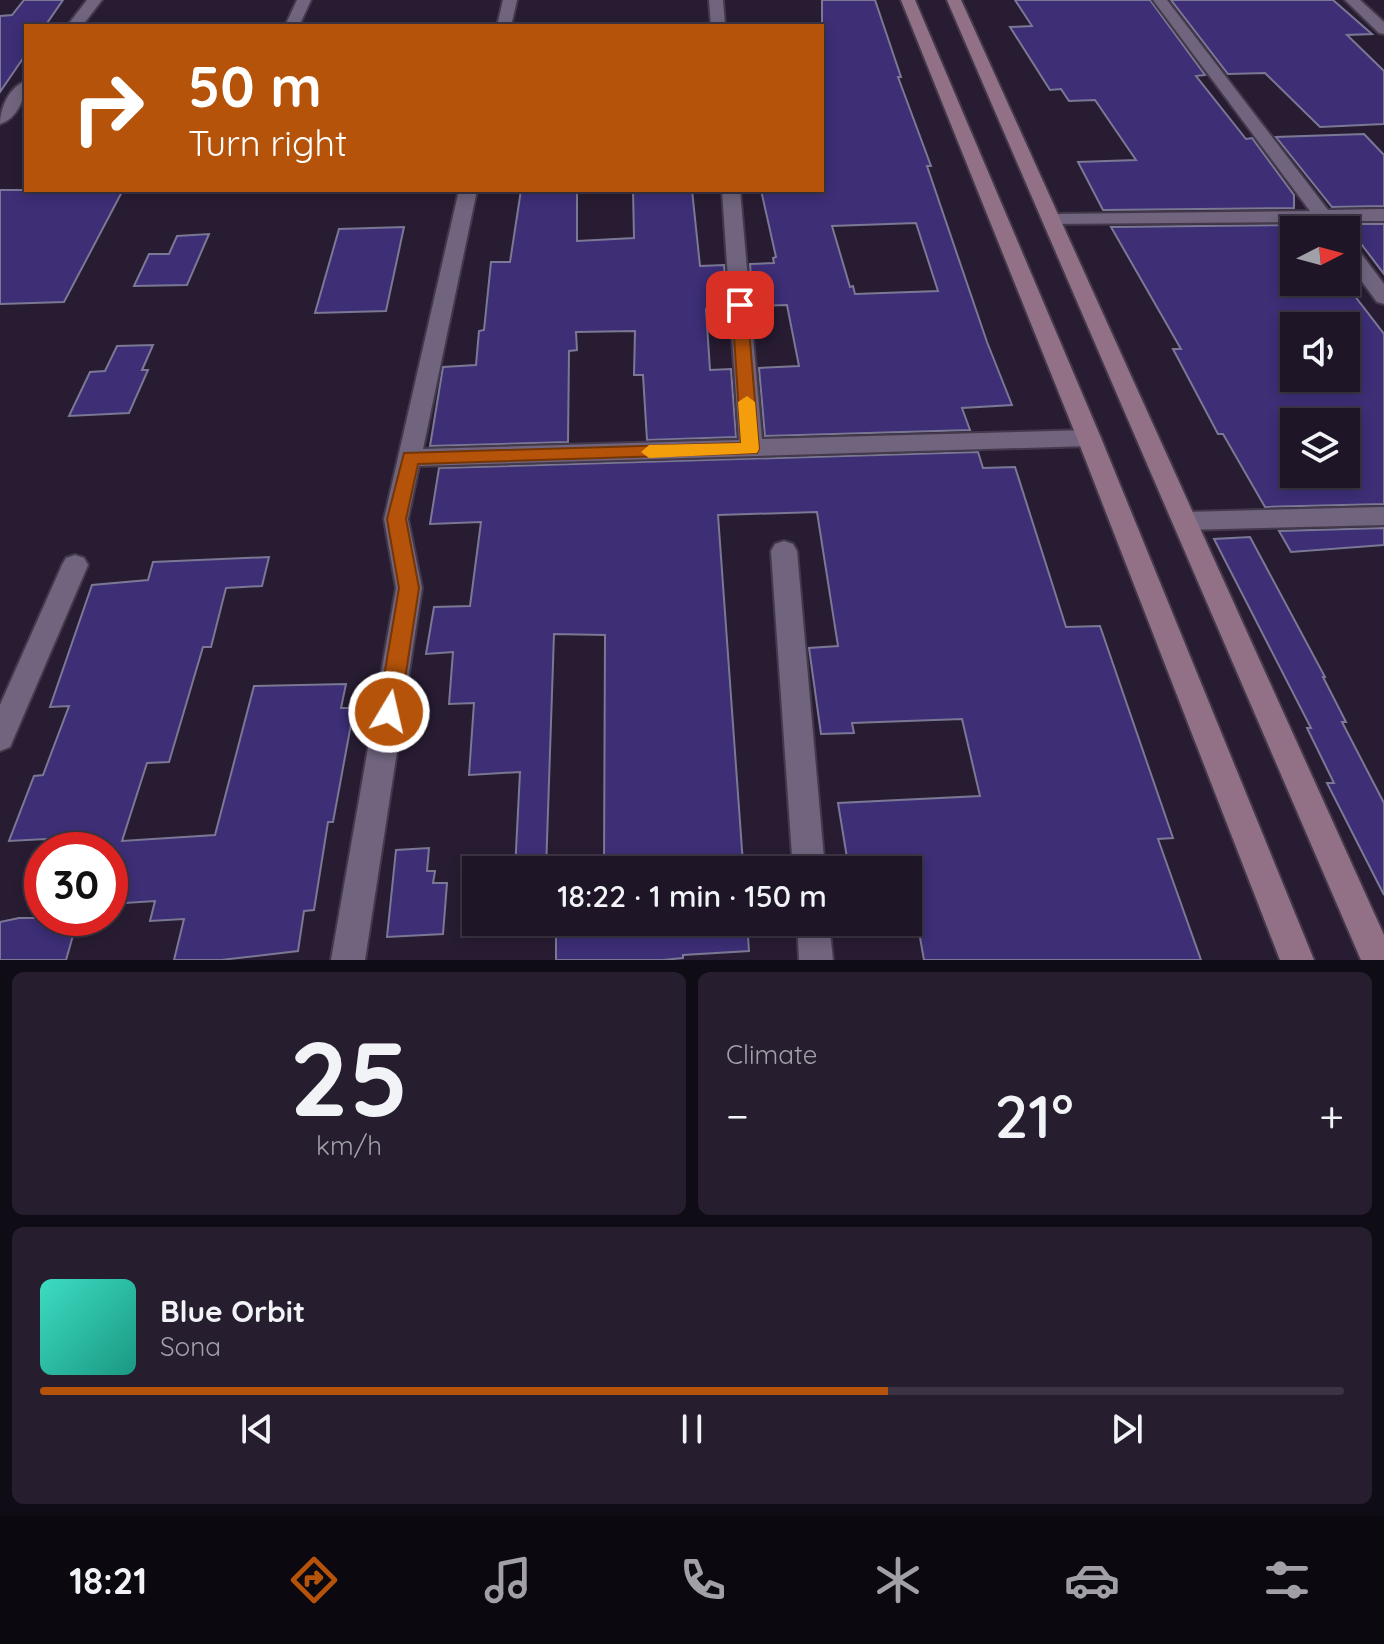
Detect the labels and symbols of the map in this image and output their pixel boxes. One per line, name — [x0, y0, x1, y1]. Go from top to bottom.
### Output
north arrow — [1280, 216, 1360, 296]
pin — [706, 271, 774, 339]
position arrow — [347, 670, 431, 754]
speed limit sign: 30 — [24, 832, 128, 936]

